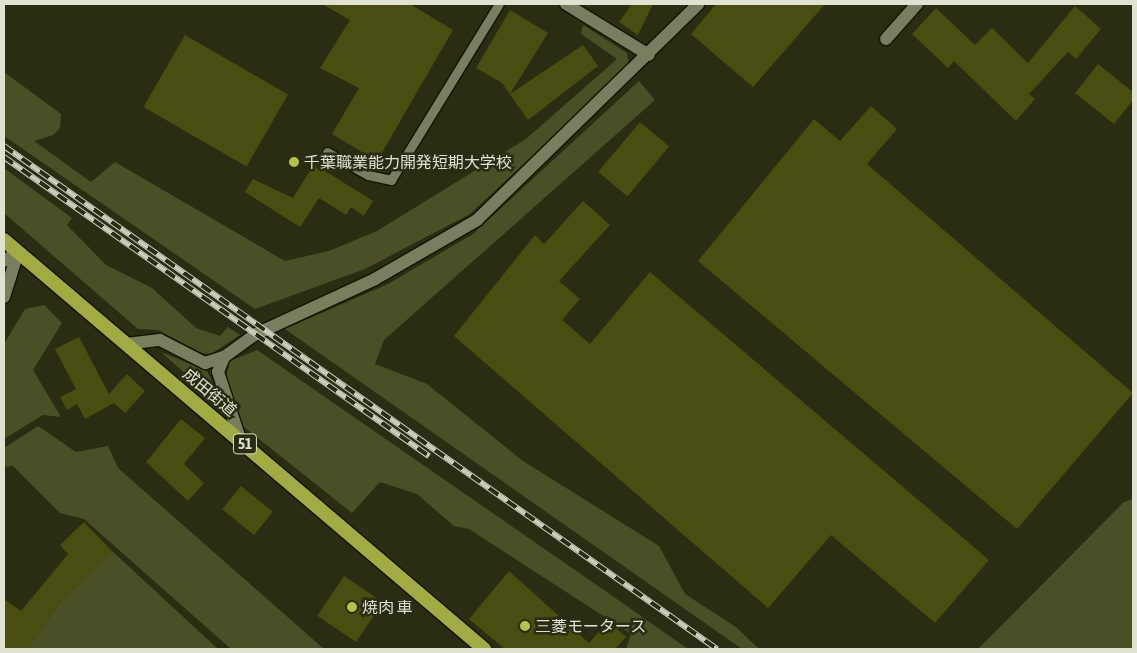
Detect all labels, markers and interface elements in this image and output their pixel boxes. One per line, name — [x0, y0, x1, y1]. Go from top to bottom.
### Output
place label: 千葉職業能力開発短期大学校 — [304, 152, 512, 172]
marker: 千葉職業能力開発短期大学校 — [288, 156, 300, 168]
street label: 成田街道 — [179, 364, 241, 420]
road number: 51 — [232, 432, 258, 456]
place label: 焼肉 車 — [362, 597, 412, 617]
marker: 焼肉 車 — [346, 601, 358, 613]
place label: 三菱モータース — [535, 616, 647, 636]
marker: 三菱モータース — [519, 620, 531, 632]

